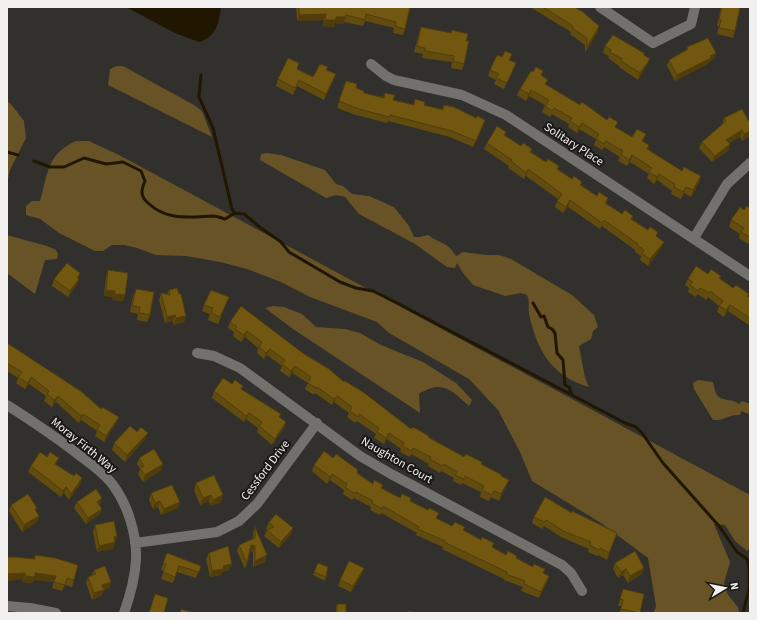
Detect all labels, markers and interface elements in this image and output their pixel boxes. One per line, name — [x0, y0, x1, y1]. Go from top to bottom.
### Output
street label: Solitary Place — [540, 119, 607, 170]
street label: Moray Firth Way — [47, 414, 120, 477]
street label: Naughton Court — [358, 433, 436, 488]
street label: Cessford Drive — [237, 436, 294, 504]
north arrow — [705, 568, 745, 608]
text: N — [726, 581, 742, 591]

